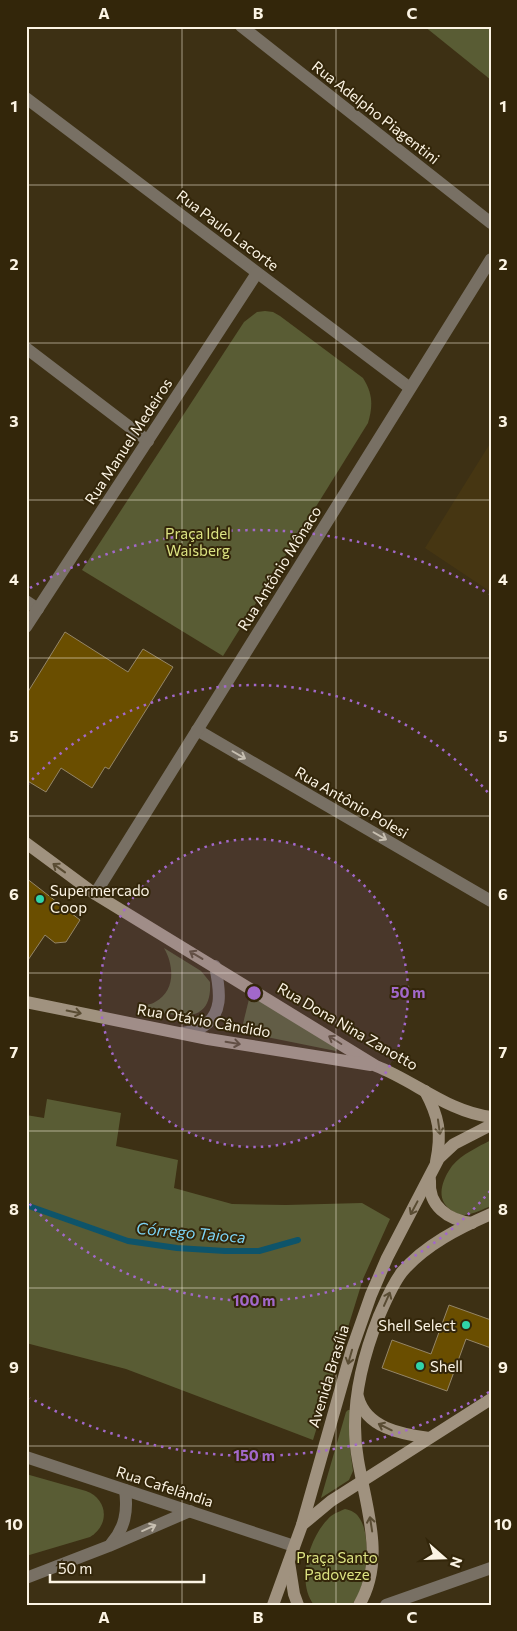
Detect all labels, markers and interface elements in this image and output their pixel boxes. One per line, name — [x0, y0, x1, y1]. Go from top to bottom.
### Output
text: A — [98, 3, 110, 22]
text: B — [253, 3, 264, 22]
text: C — [407, 3, 418, 22]
street label: Rua Adelpho Piagentini — [309, 57, 443, 167]
text: 1 — [10, 96, 18, 115]
text: 1 — [499, 96, 507, 115]
street label: Rua Paulo Lacorte — [173, 186, 283, 274]
text: 2 — [9, 254, 19, 273]
text: 2 — [498, 254, 508, 273]
street label: Rua Manuel Medeiros — [80, 374, 176, 507]
text: 3 — [9, 411, 19, 430]
text: 3 — [498, 411, 508, 430]
street label: Rua Antônio Mônaco — [233, 502, 325, 634]
park label: Praça Idel Waisberg — [165, 524, 231, 559]
text: 4 — [9, 569, 19, 588]
text: 4 — [498, 569, 508, 588]
text: 5 — [9, 726, 19, 745]
text: 5 — [498, 726, 508, 745]
one-way arrow — [232, 750, 246, 760]
street label: Rua Antônio Polesi — [292, 762, 412, 842]
one-way arrow — [372, 832, 386, 842]
one-way arrow — [53, 862, 66, 873]
place label: Supermercado Coop — [50, 881, 150, 916]
text: 6 — [9, 884, 19, 903]
text: 6 — [498, 884, 508, 903]
marker: Supermercado Coop — [34, 893, 46, 905]
one-way arrow — [190, 949, 204, 959]
street label: Rua Dona Nina Zanotto — [274, 978, 422, 1074]
text: 50 m — [391, 983, 425, 1001]
centre of rings — [245, 984, 263, 1002]
street label: Rua Otávio Cândido — [136, 999, 272, 1041]
one-way arrow — [66, 1008, 82, 1017]
one-way arrow — [328, 1034, 342, 1044]
one-way arrow — [225, 1038, 241, 1048]
text: 7 — [10, 1042, 19, 1061]
text: 7 — [499, 1042, 508, 1061]
one-way arrow — [434, 1118, 444, 1134]
text: 8 — [9, 1199, 19, 1218]
text: 8 — [498, 1199, 508, 1218]
one-way arrow — [409, 1200, 419, 1215]
water label: Córrego Taioca — [135, 1218, 247, 1246]
text: 100 m — [233, 1291, 275, 1309]
one-way arrow — [382, 1292, 392, 1307]
place label: Shell Select — [378, 1316, 456, 1334]
marker: Shell Select — [460, 1319, 472, 1331]
street label: Avenida Brasília — [304, 1322, 352, 1430]
one-way arrow — [344, 1348, 354, 1364]
text: 9 — [9, 1357, 19, 1376]
place label: Shell — [430, 1357, 463, 1375]
text: 9 — [498, 1357, 508, 1376]
marker: Shell — [414, 1360, 426, 1372]
one-way arrow — [378, 1422, 393, 1432]
text: 150 m — [233, 1446, 275, 1464]
street label: Rua Cafelândia — [114, 1462, 216, 1510]
text: 10 — [5, 1514, 23, 1533]
text: 10 — [494, 1514, 512, 1533]
one-way arrow — [365, 1516, 375, 1532]
one-way arrow — [141, 1523, 156, 1533]
north arrow — [420, 1534, 470, 1584]
park label: Praça Santo Padoveze — [296, 1548, 378, 1583]
scale bar — [50, 1551, 204, 1583]
text: N — [447, 1555, 466, 1570]
text: 50 m — [58, 1559, 92, 1577]
text: A — [98, 1607, 110, 1626]
text: B — [253, 1607, 264, 1626]
text: C — [407, 1607, 418, 1626]

